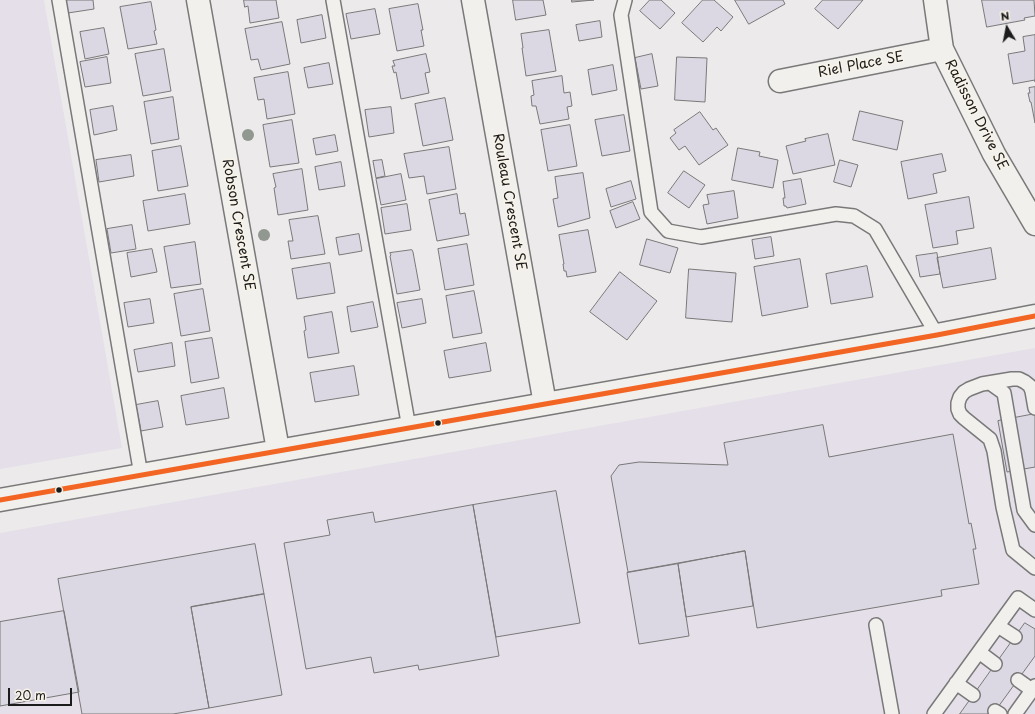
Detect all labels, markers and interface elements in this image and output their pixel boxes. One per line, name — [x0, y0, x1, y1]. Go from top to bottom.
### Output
text: N — [999, 7, 1011, 25]
north arrow — [987, 8, 1027, 48]
street label: Riel Place SE — [817, 48, 905, 82]
street label: Radisson Drive SE — [941, 57, 1011, 173]
street label: Rouleau Crescent SE — [489, 132, 529, 272]
street label: Robson Crescent SE — [218, 158, 258, 292]
unlabelled marker — [433, 418, 443, 428]
unlabelled marker — [54, 485, 64, 495]
scale bar — [10, 680, 74, 706]
text: 20 m — [15, 686, 46, 704]

